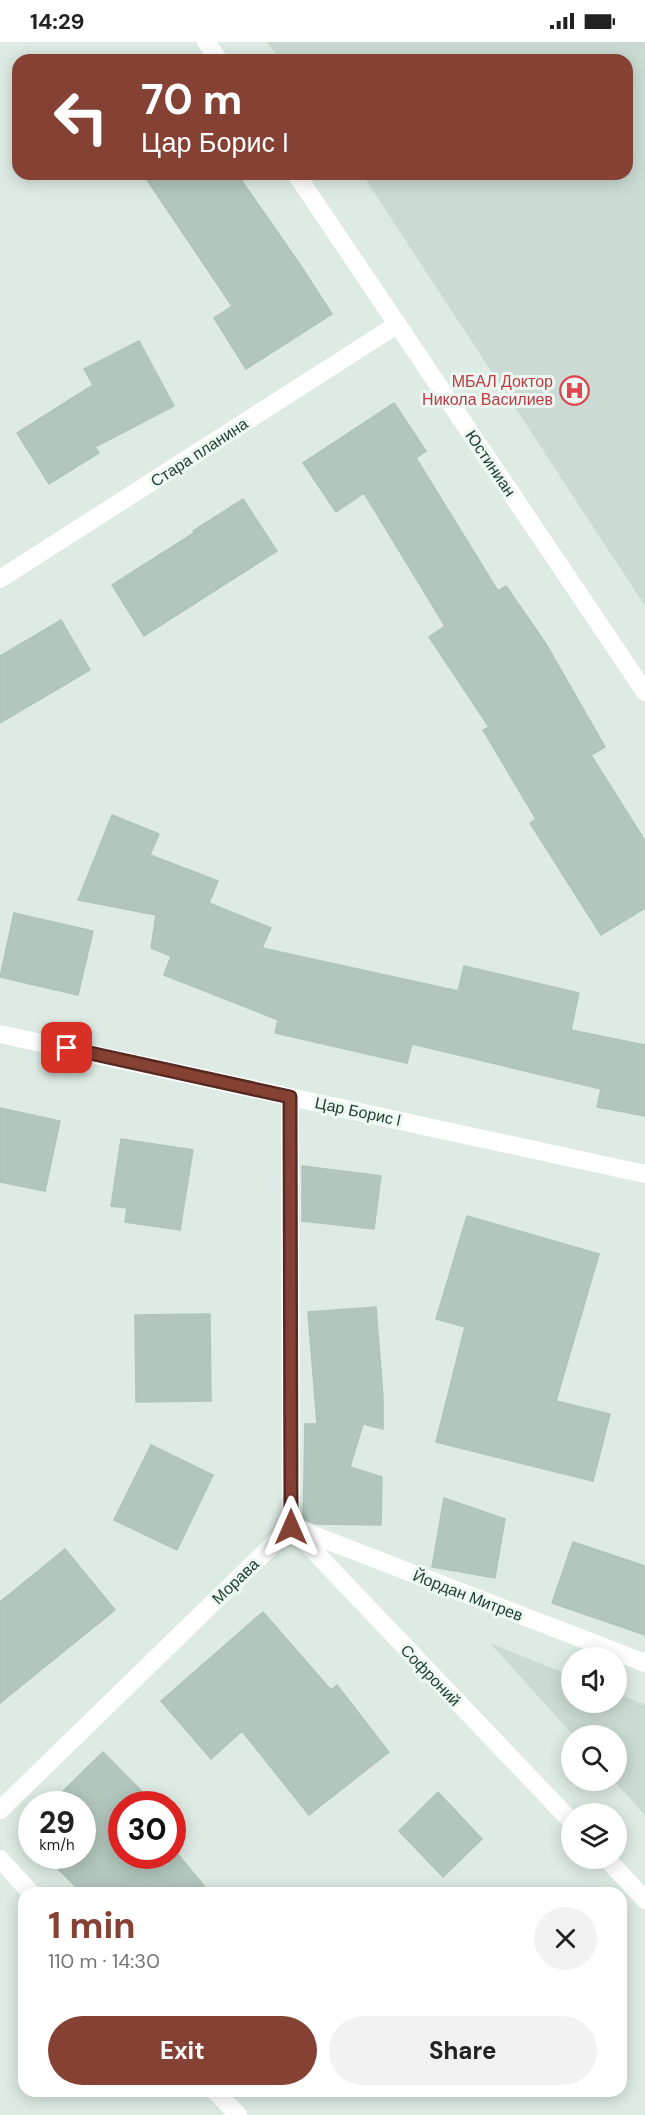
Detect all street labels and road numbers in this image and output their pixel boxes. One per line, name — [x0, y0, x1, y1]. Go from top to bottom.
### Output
street label: Стара планина — [147, 413, 252, 492]
street label: Юстиниан — [461, 426, 521, 501]
street label: Цар Борис I — [313, 1092, 403, 1131]
street label: Морава — [207, 1554, 263, 1609]
street label: Йордан Митрев — [410, 1565, 526, 1626]
street label: Софроний — [396, 1640, 465, 1711]

